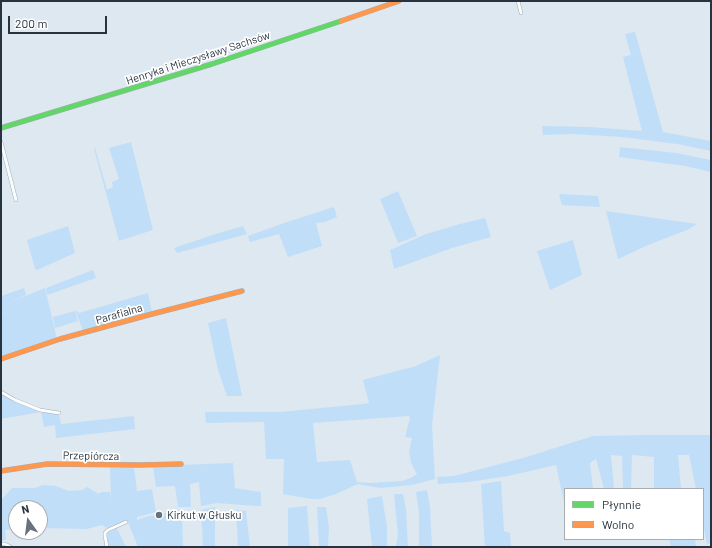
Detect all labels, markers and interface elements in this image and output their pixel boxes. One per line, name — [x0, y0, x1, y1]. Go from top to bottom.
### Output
scale bar — [10, 8, 109, 34]
text: 200 m — [15, 16, 47, 30]
street label: Henryka i Mieczysławy Sachsów — [124, 28, 272, 88]
street label: Parafialna — [94, 301, 144, 327]
street label: Przepiórcza — [63, 449, 119, 463]
legend — [564, 488, 704, 540]
text: Płynnie — [602, 497, 641, 511]
north arrow — [8, 500, 48, 540]
text: N — [20, 502, 30, 516]
place label: Kirkut w Głusku — [167, 508, 241, 522]
marker: Kirkut w Głusku — [154, 510, 164, 520]
text: Wolno — [602, 517, 634, 531]

